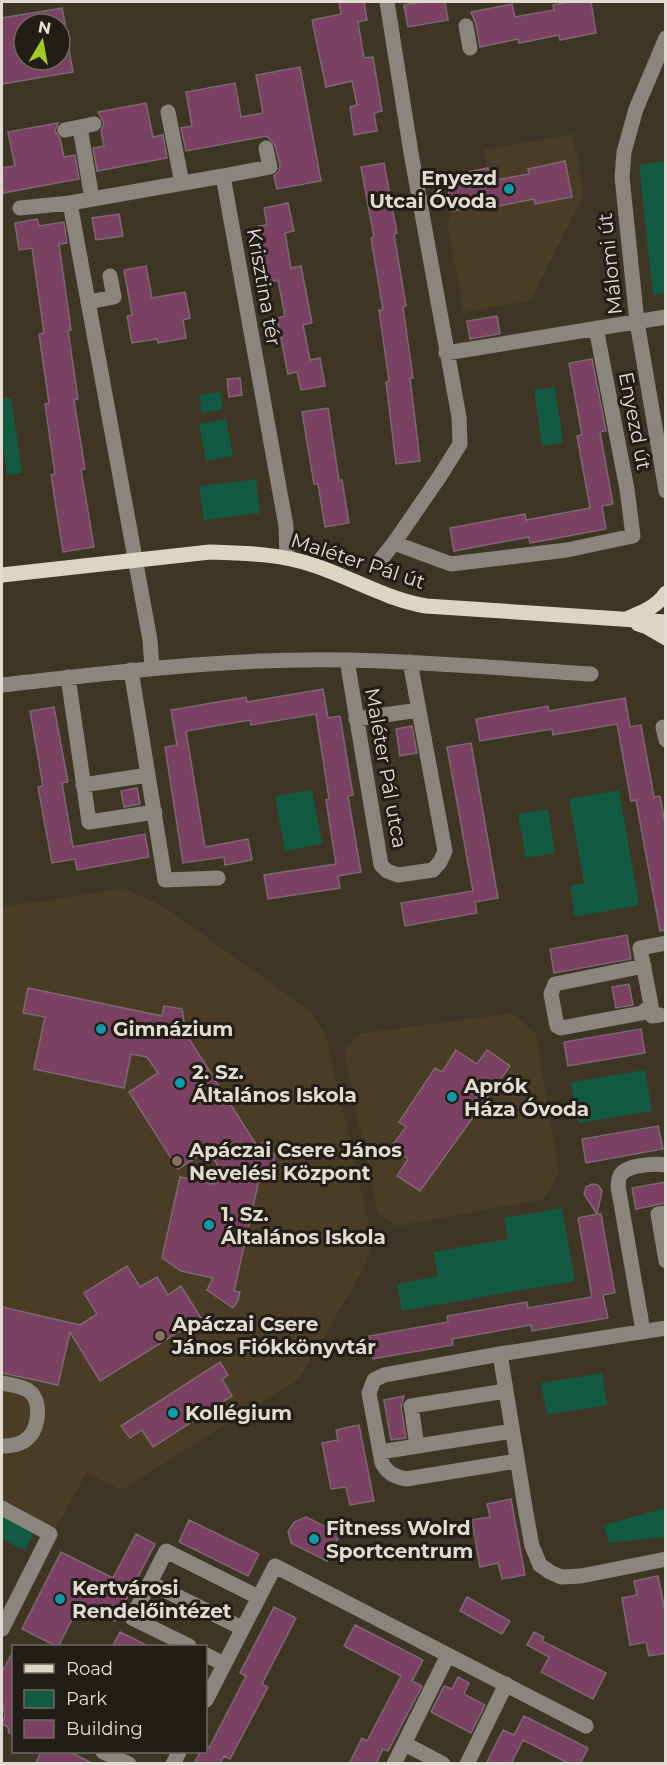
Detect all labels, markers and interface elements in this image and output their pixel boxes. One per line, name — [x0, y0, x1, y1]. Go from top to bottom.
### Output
north arrow — [12, 12, 72, 72]
text: N — [36, 17, 53, 38]
place label: Enyezd Utcai Óvoda — [369, 166, 497, 213]
marker: Enyezd Utcai Óvoda — [502, 182, 516, 196]
street label: Málomi út — [593, 212, 627, 316]
street label: Krisztina tér — [242, 226, 286, 348]
street label: Enyezd út — [614, 370, 656, 472]
street label: Maléter Pál út — [288, 528, 428, 594]
street label: Maléter Pál utca — [360, 686, 412, 850]
place label: Gimnázium — [113, 1017, 233, 1041]
marker: Gimnázium — [94, 1022, 108, 1036]
place label: 2. Sz. Általános Iskola — [191, 1060, 357, 1107]
place label: Aprók Háza Óvoda — [463, 1074, 589, 1121]
marker: 2. Sz. Általános Iskola — [173, 1076, 187, 1090]
marker: Aprók Háza Óvoda — [445, 1090, 459, 1104]
place label: Apáczai Csere János Nevelési Központ — [188, 1138, 402, 1185]
marker: Apáczai Csere János Nevelési Központ — [170, 1154, 184, 1168]
place label: 1. Sz. Általános Iskola — [220, 1202, 386, 1249]
marker: 1. Sz. Általános Iskola — [202, 1218, 216, 1232]
place label: Apáczai Csere János Fiókkönyvtár — [171, 1312, 376, 1359]
marker: Apáczai Csere János Fiókkönyvtár — [153, 1329, 167, 1343]
place label: Kollégium — [185, 1401, 292, 1425]
marker: Kollégium — [166, 1406, 180, 1420]
place label: Fitness Wolrd Sportcentrum — [326, 1516, 473, 1563]
marker: Fitness Wolrd Sportcentrum — [307, 1532, 321, 1546]
place label: Kertvárosi Rendelőintézet — [72, 1576, 232, 1623]
marker: Kertvárosi Rendelőintézet — [53, 1592, 67, 1606]
legend — [12, 1645, 207, 1753]
text: Road — [66, 1658, 113, 1680]
text: Park — [66, 1688, 107, 1710]
text: Building — [66, 1718, 143, 1740]

